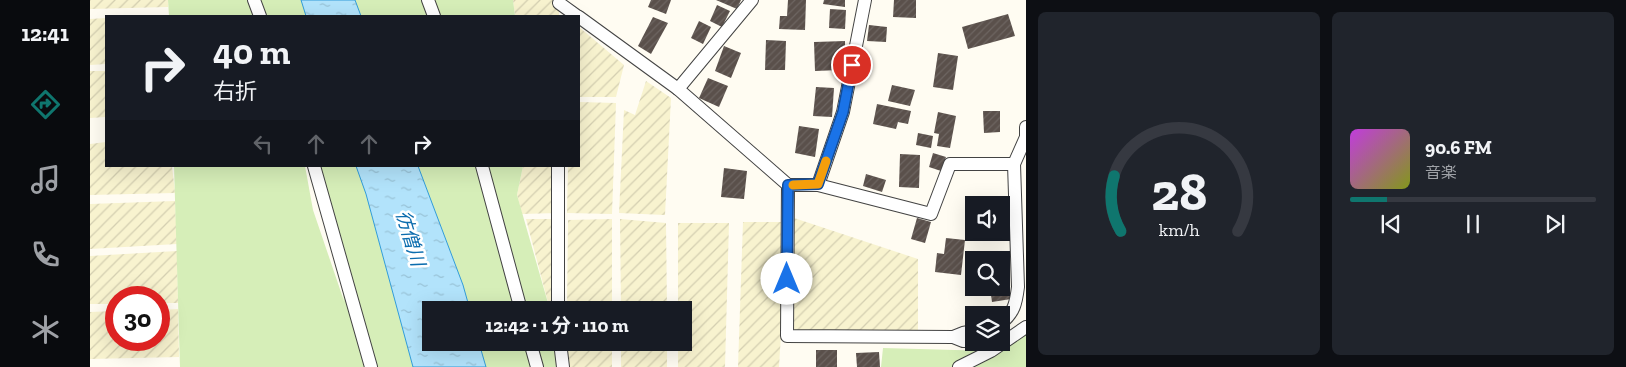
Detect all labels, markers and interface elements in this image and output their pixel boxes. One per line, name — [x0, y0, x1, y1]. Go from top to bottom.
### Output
text: 12:41 — [21, 20, 69, 47]
text: 40 m — [213, 31, 290, 73]
icon: right — [130, 35, 195, 100]
pin — [831, 44, 873, 86]
icon: arrive — [838, 51, 866, 79]
text: 右折 — [213, 78, 257, 105]
icon: directions — [28, 87, 63, 122]
icon: left — [249, 130, 277, 158]
icon: ahead — [302, 130, 330, 158]
icon: ahead — [355, 130, 383, 158]
icon: right — [408, 130, 436, 158]
text: 90.6 FM — [1425, 136, 1492, 159]
text: 28 — [1151, 161, 1207, 223]
icon: music — [28, 162, 63, 197]
text: 音楽 — [1425, 163, 1457, 182]
map controls — [965, 196, 1010, 351]
button: sound — [965, 196, 1010, 241]
water label: 彷僧川 — [391, 208, 430, 271]
icon: previous — [1377, 210, 1405, 238]
icon: pause — [1459, 210, 1487, 238]
icon: next — [1541, 210, 1569, 238]
text: km/h — [1159, 219, 1199, 241]
icon: phone — [28, 237, 63, 272]
button: search — [965, 251, 1010, 296]
position arrow — [760, 252, 812, 304]
speed limit sign: 30 — [105, 286, 170, 351]
button: layers — [965, 306, 1010, 351]
icon: climate — [28, 312, 63, 347]
text: 12:42 · 1 分 · 110 m — [485, 314, 629, 337]

